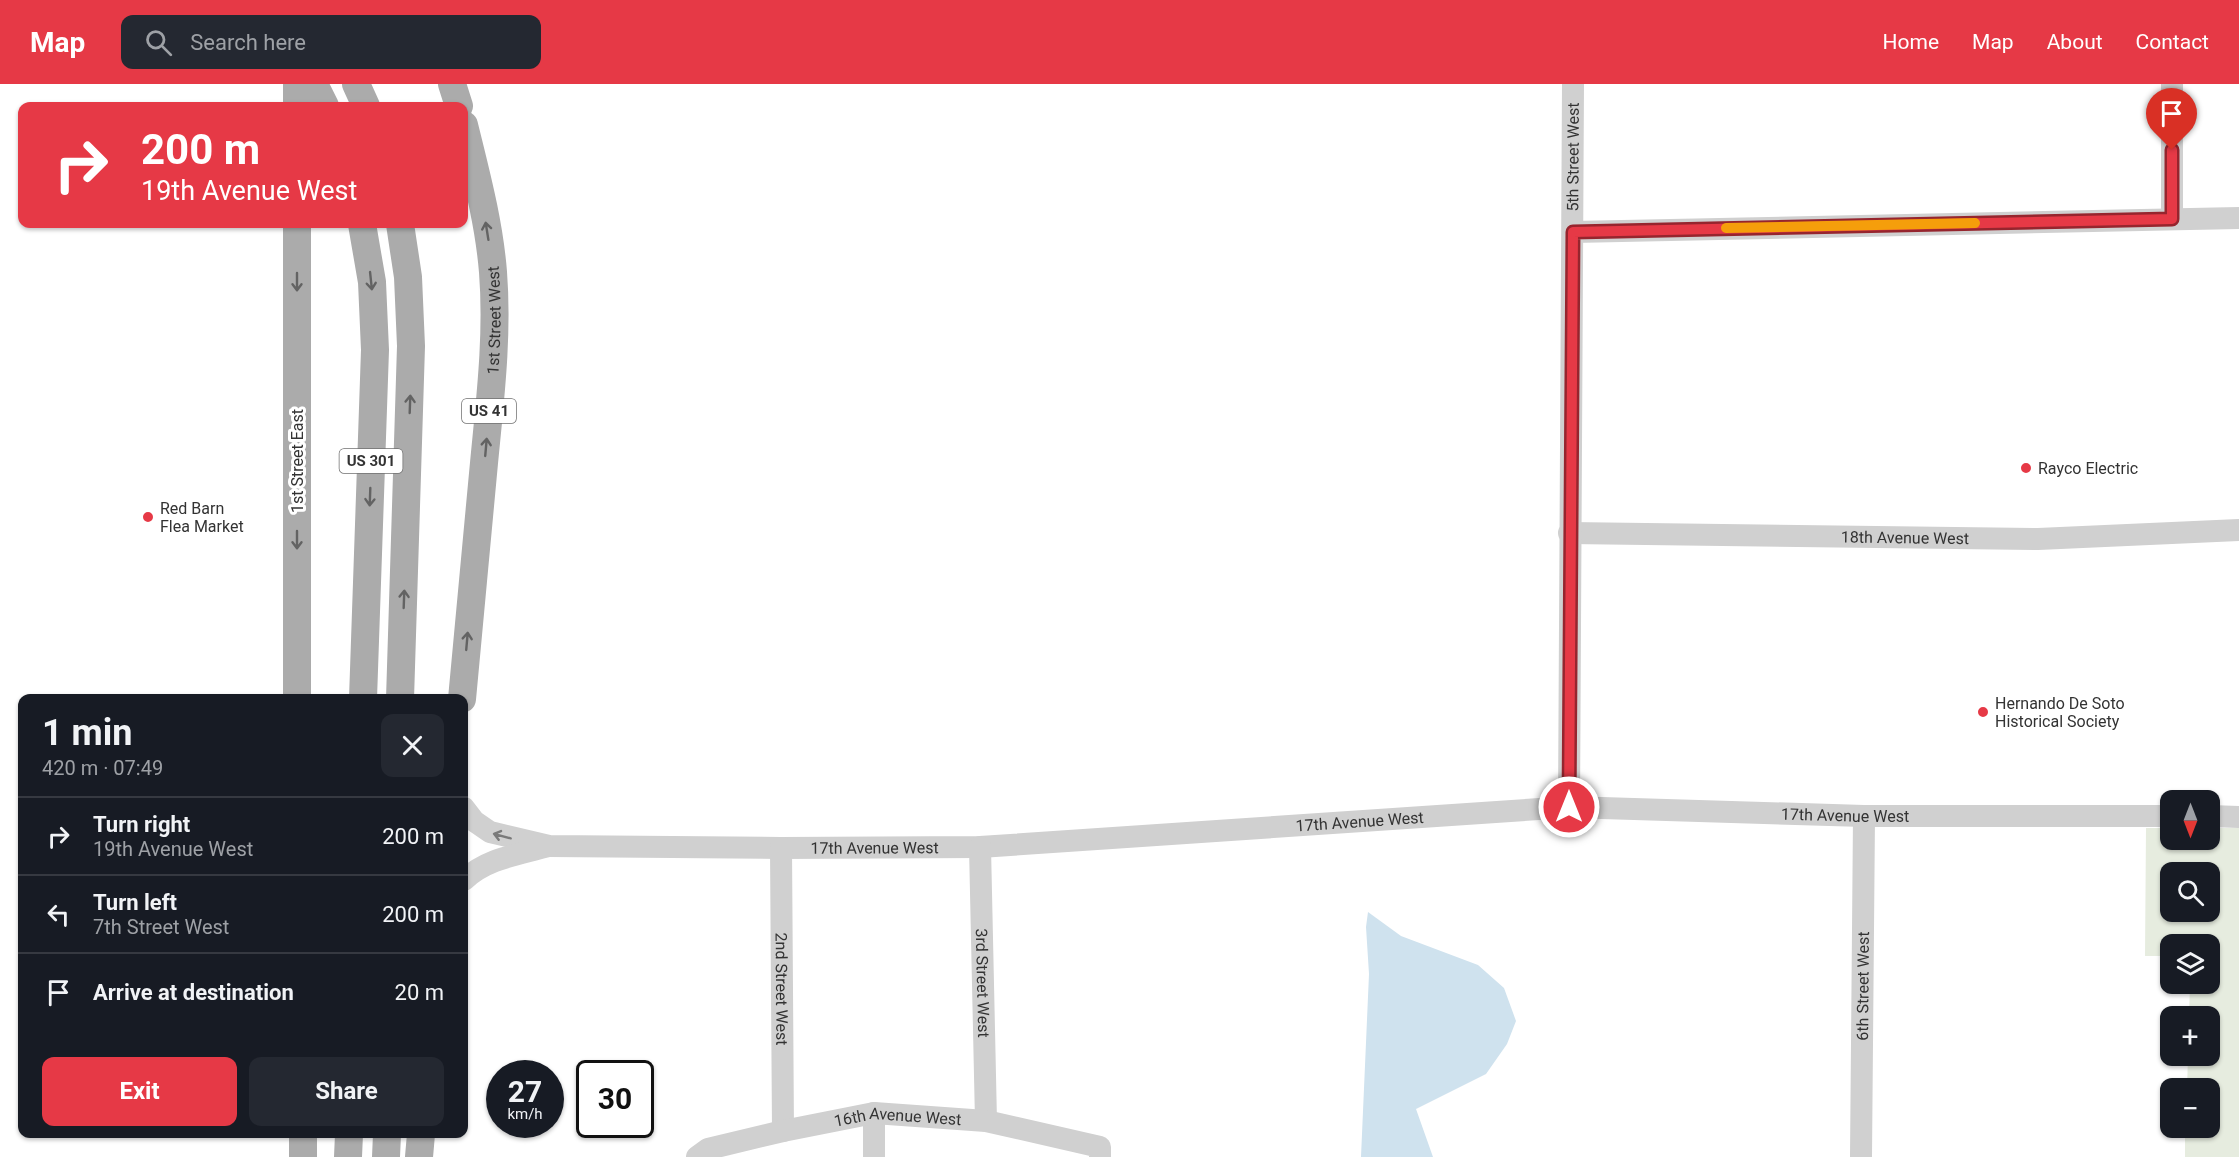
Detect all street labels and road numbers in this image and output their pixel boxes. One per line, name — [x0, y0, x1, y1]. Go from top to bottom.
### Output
street label: 5th Street West — [1563, 102, 1583, 212]
street label: 1st Street West — [483, 265, 505, 375]
road number: US 41 — [462, 399, 516, 423]
street label: 1st Street East — [288, 409, 307, 513]
road number: US 301 — [340, 449, 403, 473]
street label: 18th Avenue West — [1841, 527, 1969, 548]
street label: 17th Avenue West — [1781, 804, 1909, 826]
street label: 17th Avenue West — [1295, 808, 1424, 836]
street label: 17th Avenue West — [810, 838, 939, 858]
street label: 3rd Street West — [972, 928, 993, 1038]
street label: 6th Street West — [1853, 931, 1873, 1041]
street label: 2nd Street West — [772, 932, 791, 1046]
street label: 16th Avenue West — [832, 1104, 962, 1131]

